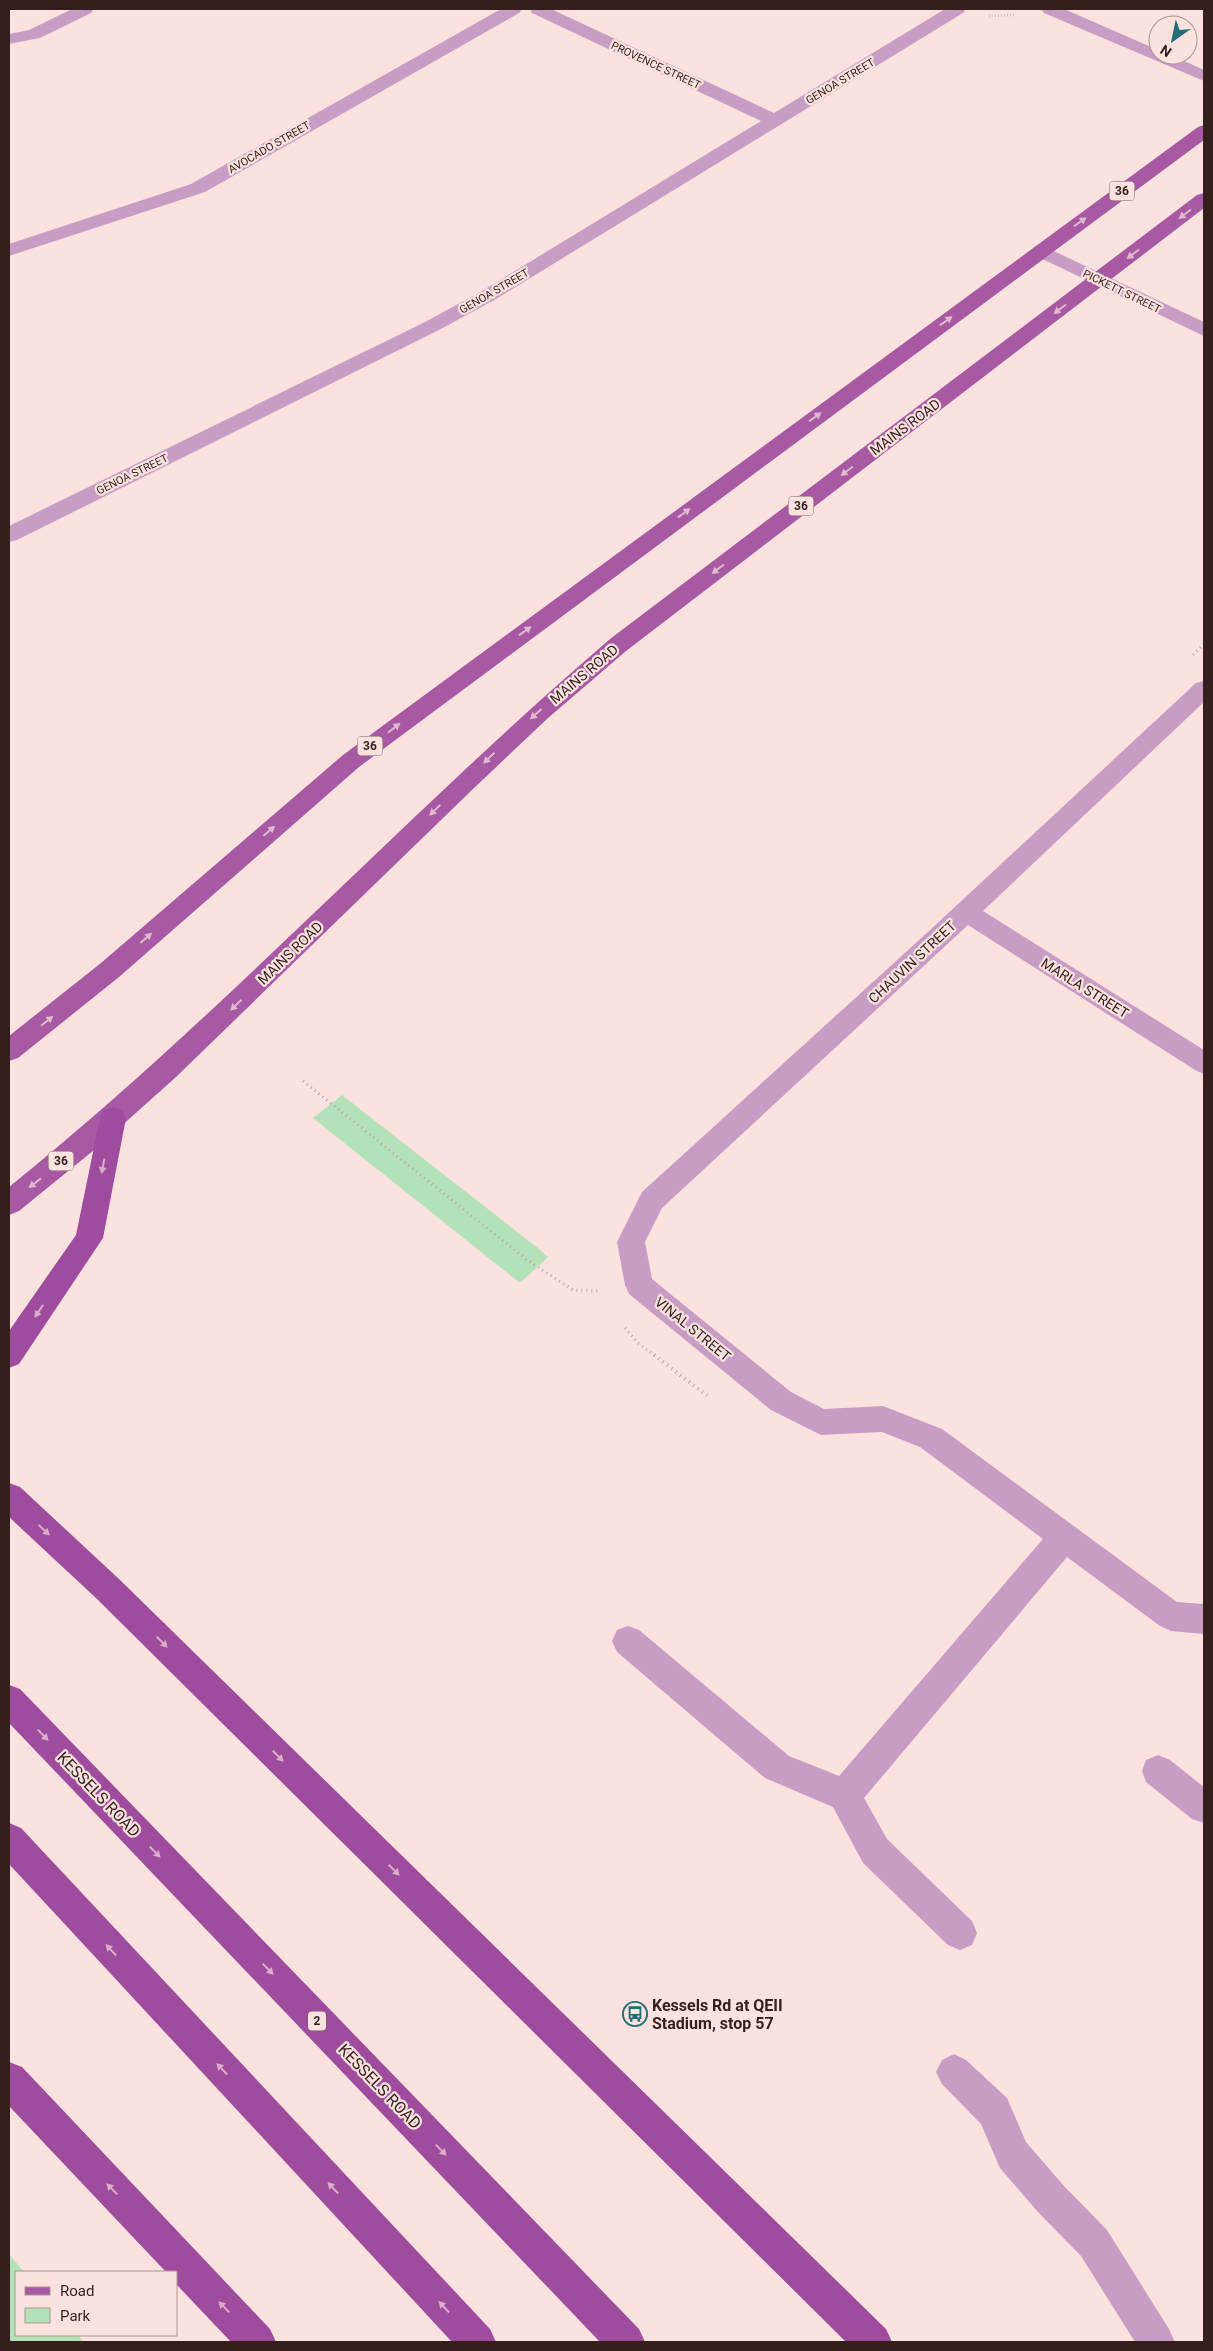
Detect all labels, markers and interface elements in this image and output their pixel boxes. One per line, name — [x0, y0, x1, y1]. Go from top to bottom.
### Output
north arrow — [1148, 15, 1198, 65]
street label: PROVENCE STREET — [609, 39, 703, 92]
text: N — [1157, 41, 1174, 60]
street label: GENOA STREET — [803, 56, 877, 107]
street label: AVOCADO STREET — [226, 119, 313, 176]
road number: 36 — [1110, 182, 1134, 200]
one-way arrow — [1179, 208, 1192, 219]
one-way arrow — [1073, 217, 1087, 227]
one-way arrow — [1126, 248, 1139, 259]
street label: GENOA STREET — [457, 266, 532, 317]
street label: PICKETT STREET — [1081, 267, 1163, 316]
one-way arrow — [1054, 303, 1067, 314]
one-way arrow — [939, 316, 953, 326]
street label: MAINS ROAD — [867, 395, 943, 459]
one-way arrow — [808, 412, 822, 422]
street label: GENOA STREET — [94, 451, 171, 497]
one-way arrow — [841, 465, 854, 476]
road number: 36 — [788, 496, 814, 516]
one-way arrow — [677, 508, 690, 519]
one-way arrow — [711, 564, 725, 574]
one-way arrow — [518, 626, 532, 636]
street label: MAINS ROAD — [547, 641, 621, 707]
one-way arrow — [531, 708, 543, 720]
one-way arrow — [387, 722, 400, 733]
road number: 36 — [358, 736, 382, 756]
one-way arrow — [483, 752, 495, 764]
one-way arrow — [429, 804, 441, 816]
one-way arrow — [263, 826, 275, 837]
street label: CHAUVIN STREET — [865, 917, 959, 1006]
street label: MAINS ROAD — [254, 918, 326, 988]
one-way arrow — [140, 932, 153, 943]
street label: MARLA STREET — [1038, 955, 1132, 1022]
one-way arrow — [230, 999, 242, 1011]
one-way arrow — [40, 1015, 53, 1026]
road number: 36 — [48, 1152, 74, 1170]
one-way arrow — [99, 1158, 107, 1174]
one-way arrow — [29, 1177, 42, 1188]
street label: VINAL STREET — [652, 1294, 735, 1365]
one-way arrow — [34, 1305, 44, 1318]
one-way arrow — [38, 1524, 50, 1536]
one-way arrow — [156, 1636, 168, 1648]
one-way arrow — [36, 1729, 48, 1741]
street label: KESSELS ROAD — [53, 1748, 144, 1841]
one-way arrow — [272, 1750, 284, 1762]
one-way arrow — [149, 1846, 161, 1858]
one-way arrow — [387, 1864, 399, 1876]
one-way arrow — [105, 1944, 117, 1956]
one-way arrow — [262, 1963, 274, 1975]
place label: Kessels Rd at QEII Stadium, stop 57 — [652, 1996, 783, 2033]
bus stop icon: Kessels Rd at QEII Stadium, stop 57 — [622, 2001, 648, 2027]
road number: 2 — [308, 2012, 326, 2030]
street label: KESSELS ROAD — [334, 2040, 425, 2133]
one-way arrow — [216, 2063, 228, 2075]
one-way arrow — [435, 2143, 447, 2155]
one-way arrow — [327, 2182, 339, 2194]
one-way arrow — [106, 2183, 118, 2195]
legend — [15, 2271, 178, 2336]
text: Road — [60, 2282, 94, 2300]
one-way arrow — [218, 2301, 230, 2313]
one-way arrow — [438, 2301, 450, 2313]
text: Park — [60, 2307, 91, 2325]

